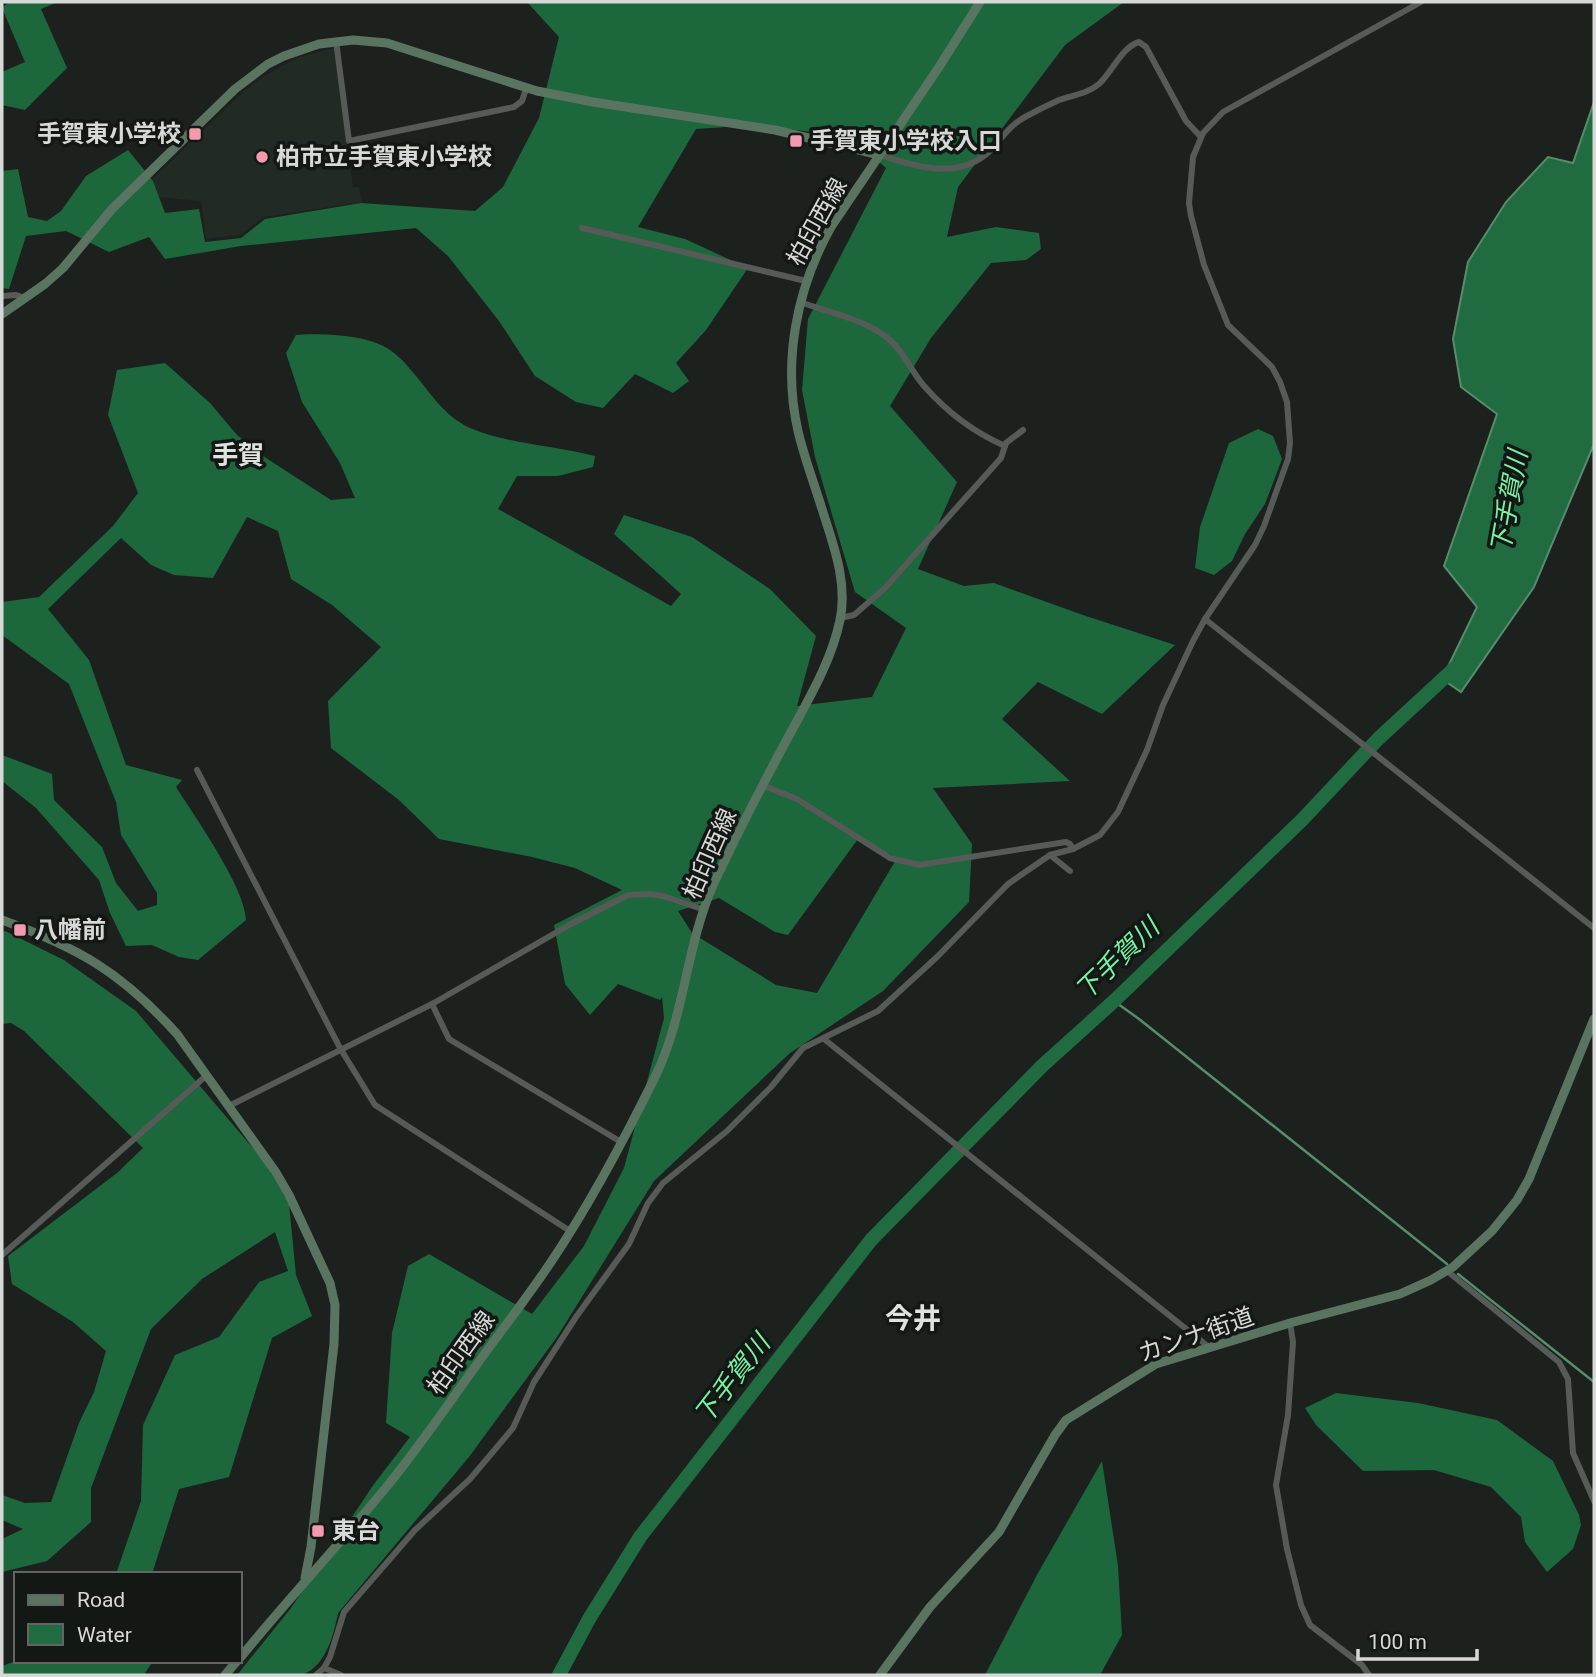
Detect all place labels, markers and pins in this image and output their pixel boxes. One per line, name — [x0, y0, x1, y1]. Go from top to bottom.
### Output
place label: 手賀東小学校 — [37, 120, 181, 148]
marker: 手賀東小学校 — [187, 126, 203, 142]
place label: 手賀東小学校入口 — [810, 127, 1002, 155]
marker: 手賀東小学校入口 — [788, 133, 804, 149]
place label: 柏市立手賀東小学校 — [276, 143, 492, 171]
marker: 柏市立手賀東小学校 — [254, 149, 270, 165]
place label: 八幡前 — [34, 916, 106, 944]
marker: 八幡前 — [12, 922, 28, 938]
place label: 東台 — [332, 1517, 380, 1545]
marker: 東台 — [310, 1523, 326, 1539]

